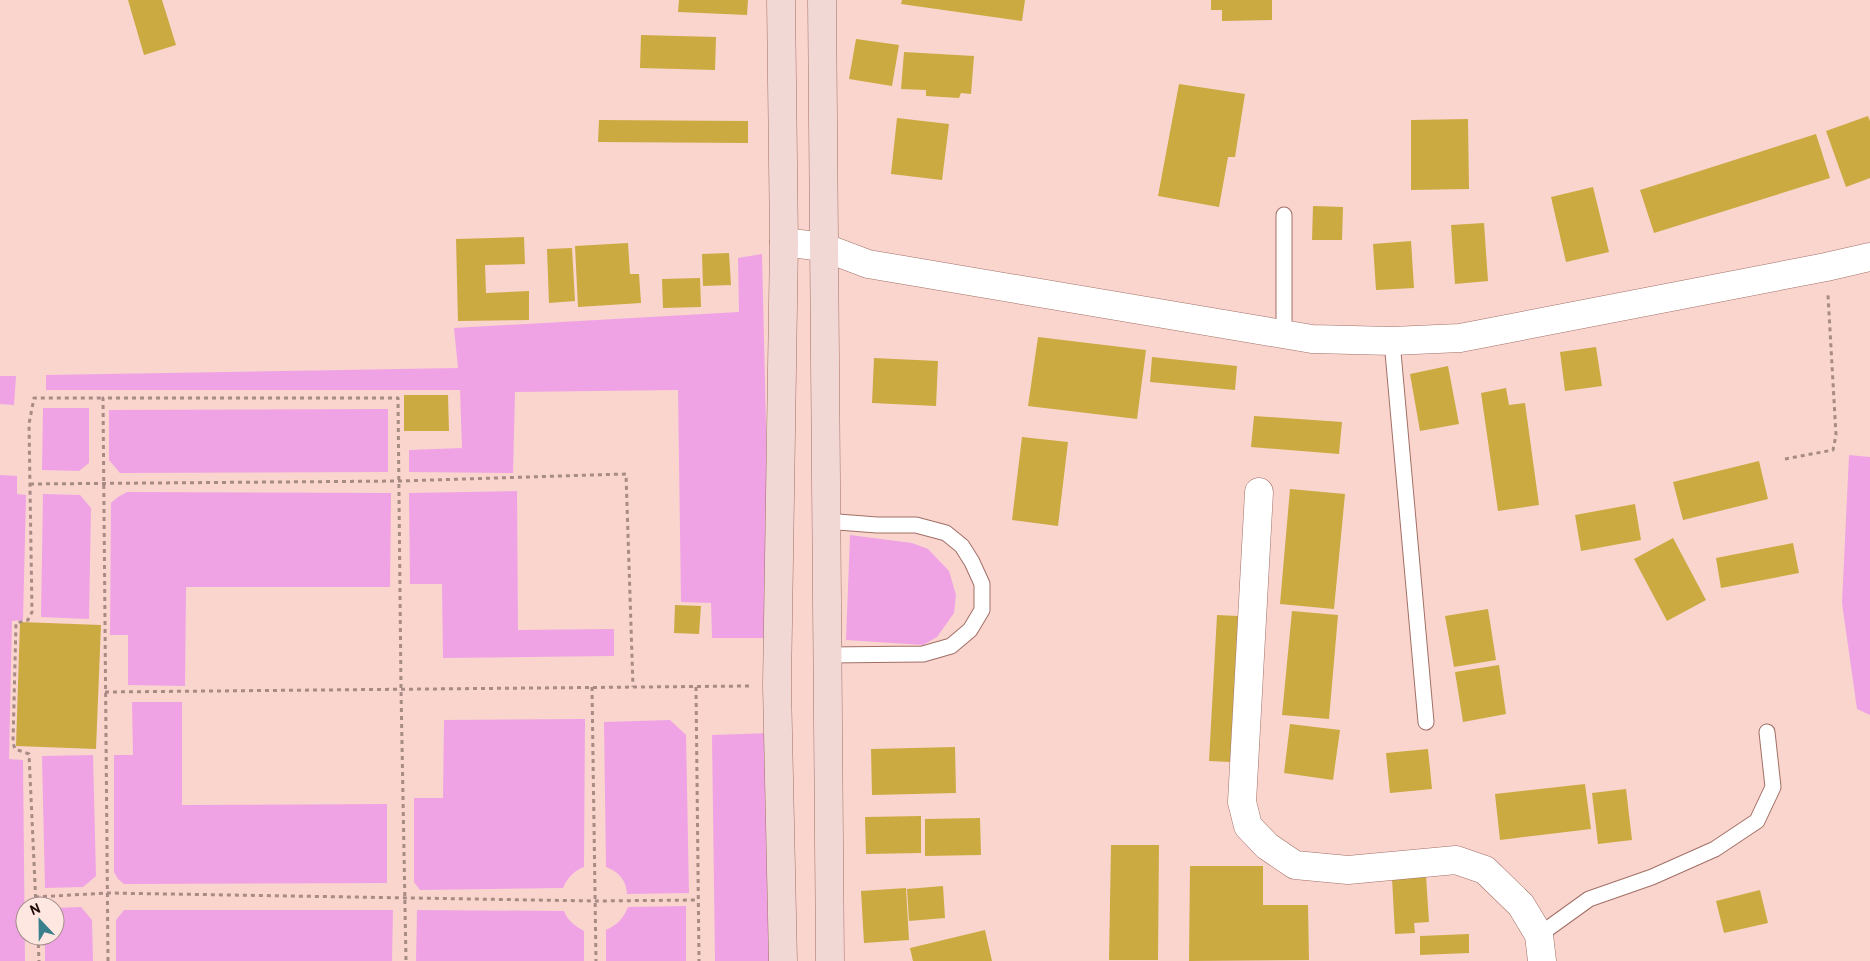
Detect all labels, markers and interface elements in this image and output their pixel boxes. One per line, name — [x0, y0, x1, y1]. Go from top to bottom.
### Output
north arrow — [15, 896, 65, 946]
text: N — [28, 901, 44, 920]

